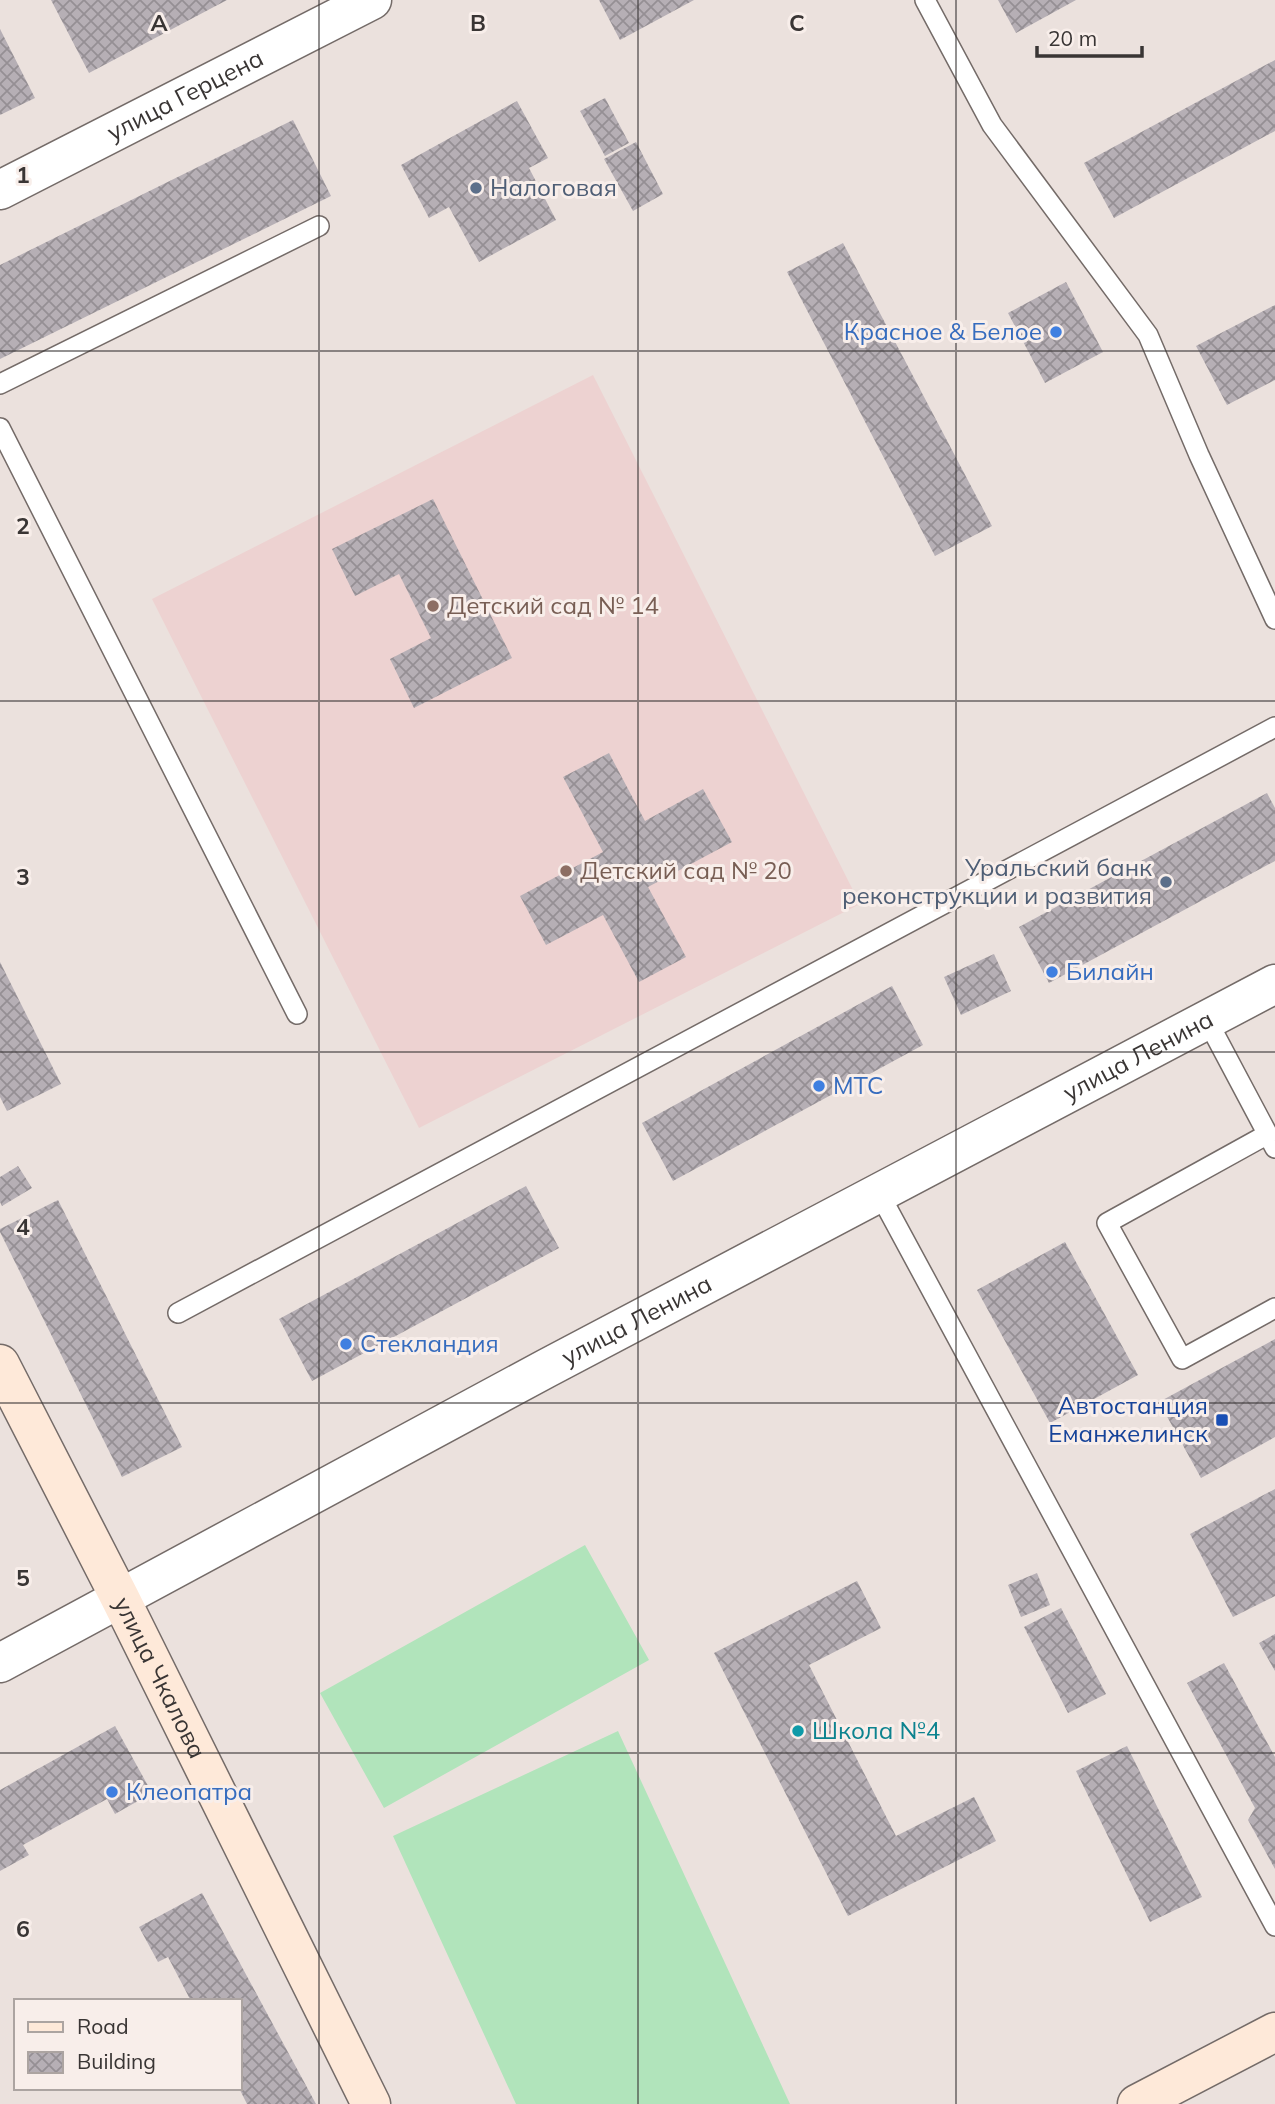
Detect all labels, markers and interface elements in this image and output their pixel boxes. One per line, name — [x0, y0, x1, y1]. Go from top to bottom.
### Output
text: A — [150, 8, 168, 37]
text: B — [470, 8, 486, 37]
text: C — [789, 8, 805, 37]
scale bar — [1037, 14, 1142, 58]
text: 20 m — [1048, 25, 1097, 51]
street label: улица Герцена — [102, 42, 268, 147]
text: 1 — [16, 160, 30, 189]
place label: Налоговая — [490, 172, 617, 202]
marker: Налоговая — [468, 180, 484, 196]
place label: Красное & Белое — [844, 316, 1042, 346]
marker: Красное & Белое — [1048, 324, 1064, 340]
text: 2 — [16, 511, 30, 540]
place label: Детский сад № 14 — [447, 590, 659, 620]
marker: Детский сад № 14 — [425, 598, 441, 614]
place label: Уральский банк реконструкции и развития — [842, 852, 1152, 910]
place label: Детский сад № 20 — [580, 855, 792, 885]
text: 3 — [16, 862, 30, 891]
marker: Детский сад № 20 — [558, 863, 574, 879]
marker: Уральский банк реконструкции и развития — [1158, 874, 1174, 890]
place label: Билайн — [1066, 956, 1154, 986]
marker: Билайн — [1044, 964, 1060, 980]
street label: улица Ленина — [1058, 1003, 1218, 1107]
place label: МТС — [833, 1070, 884, 1100]
marker: МТС — [811, 1078, 827, 1094]
text: 4 — [16, 1212, 30, 1241]
street label: улица Ленина — [556, 1268, 716, 1372]
place label: Стекландия — [360, 1328, 499, 1358]
marker: Стекландия — [338, 1336, 354, 1352]
place label: Автостанция Еманжелинск — [1048, 1390, 1208, 1448]
marker: Автостанция Еманжелинск — [1214, 1412, 1230, 1428]
text: 5 — [16, 1563, 30, 1592]
street label: улица Чкалова — [108, 1592, 213, 1763]
place label: Школа №4 — [812, 1715, 940, 1745]
marker: Школа №4 — [790, 1723, 806, 1739]
place label: Клеопатра — [126, 1776, 252, 1806]
marker: Клеопатра — [104, 1784, 120, 1800]
text: 6 — [16, 1914, 30, 1943]
legend — [14, 1999, 242, 2090]
text: Road — [77, 2013, 128, 2039]
text: Building — [77, 2048, 156, 2074]

